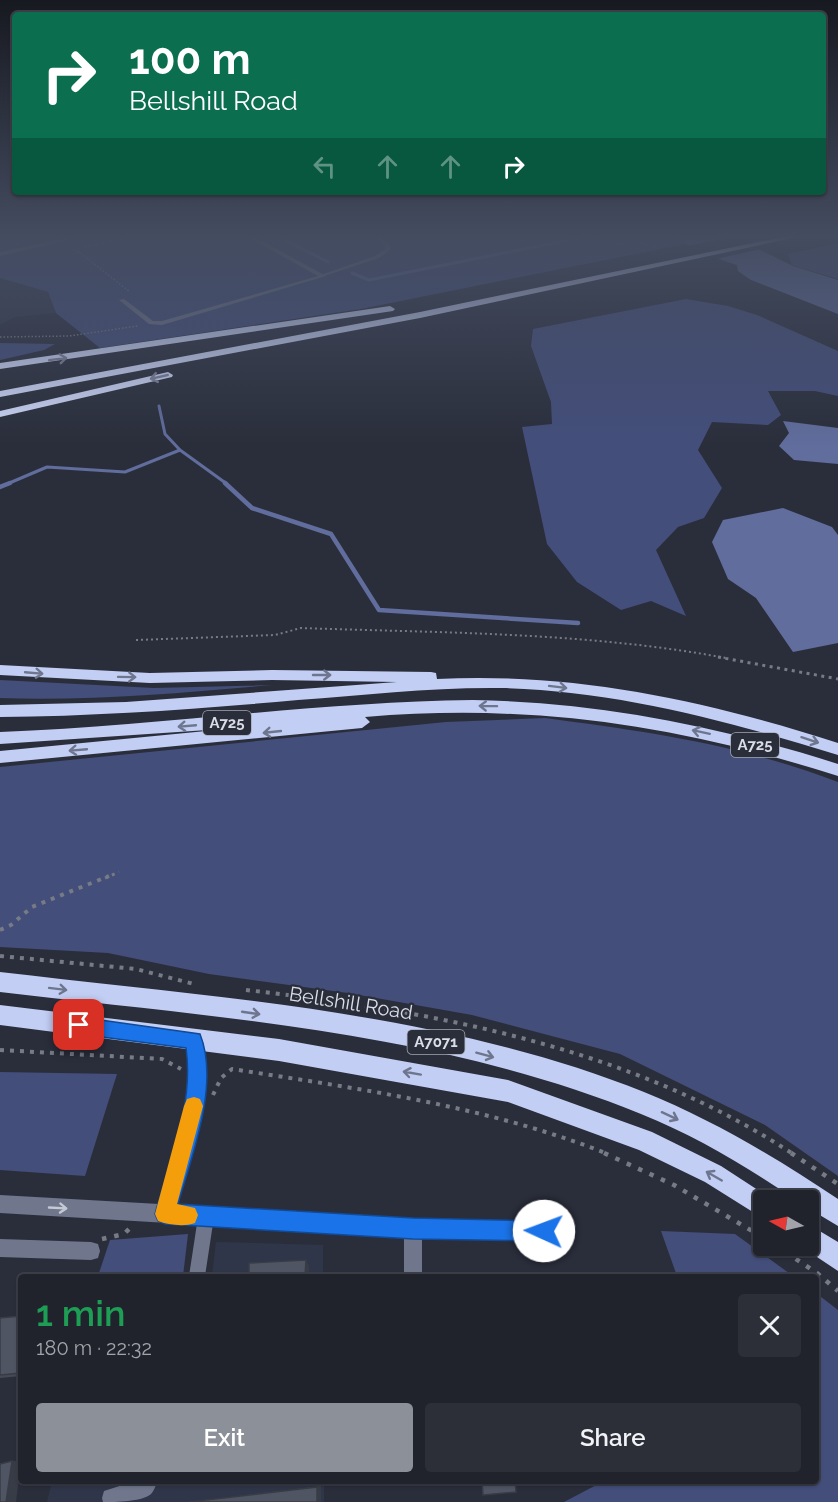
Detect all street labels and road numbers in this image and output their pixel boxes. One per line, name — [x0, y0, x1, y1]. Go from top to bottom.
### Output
road number: A725 — [203, 711, 251, 735]
road number: A725 — [731, 733, 779, 757]
street label: Bellshill Road — [287, 981, 415, 1025]
road number: A7071 — [408, 1030, 464, 1054]

